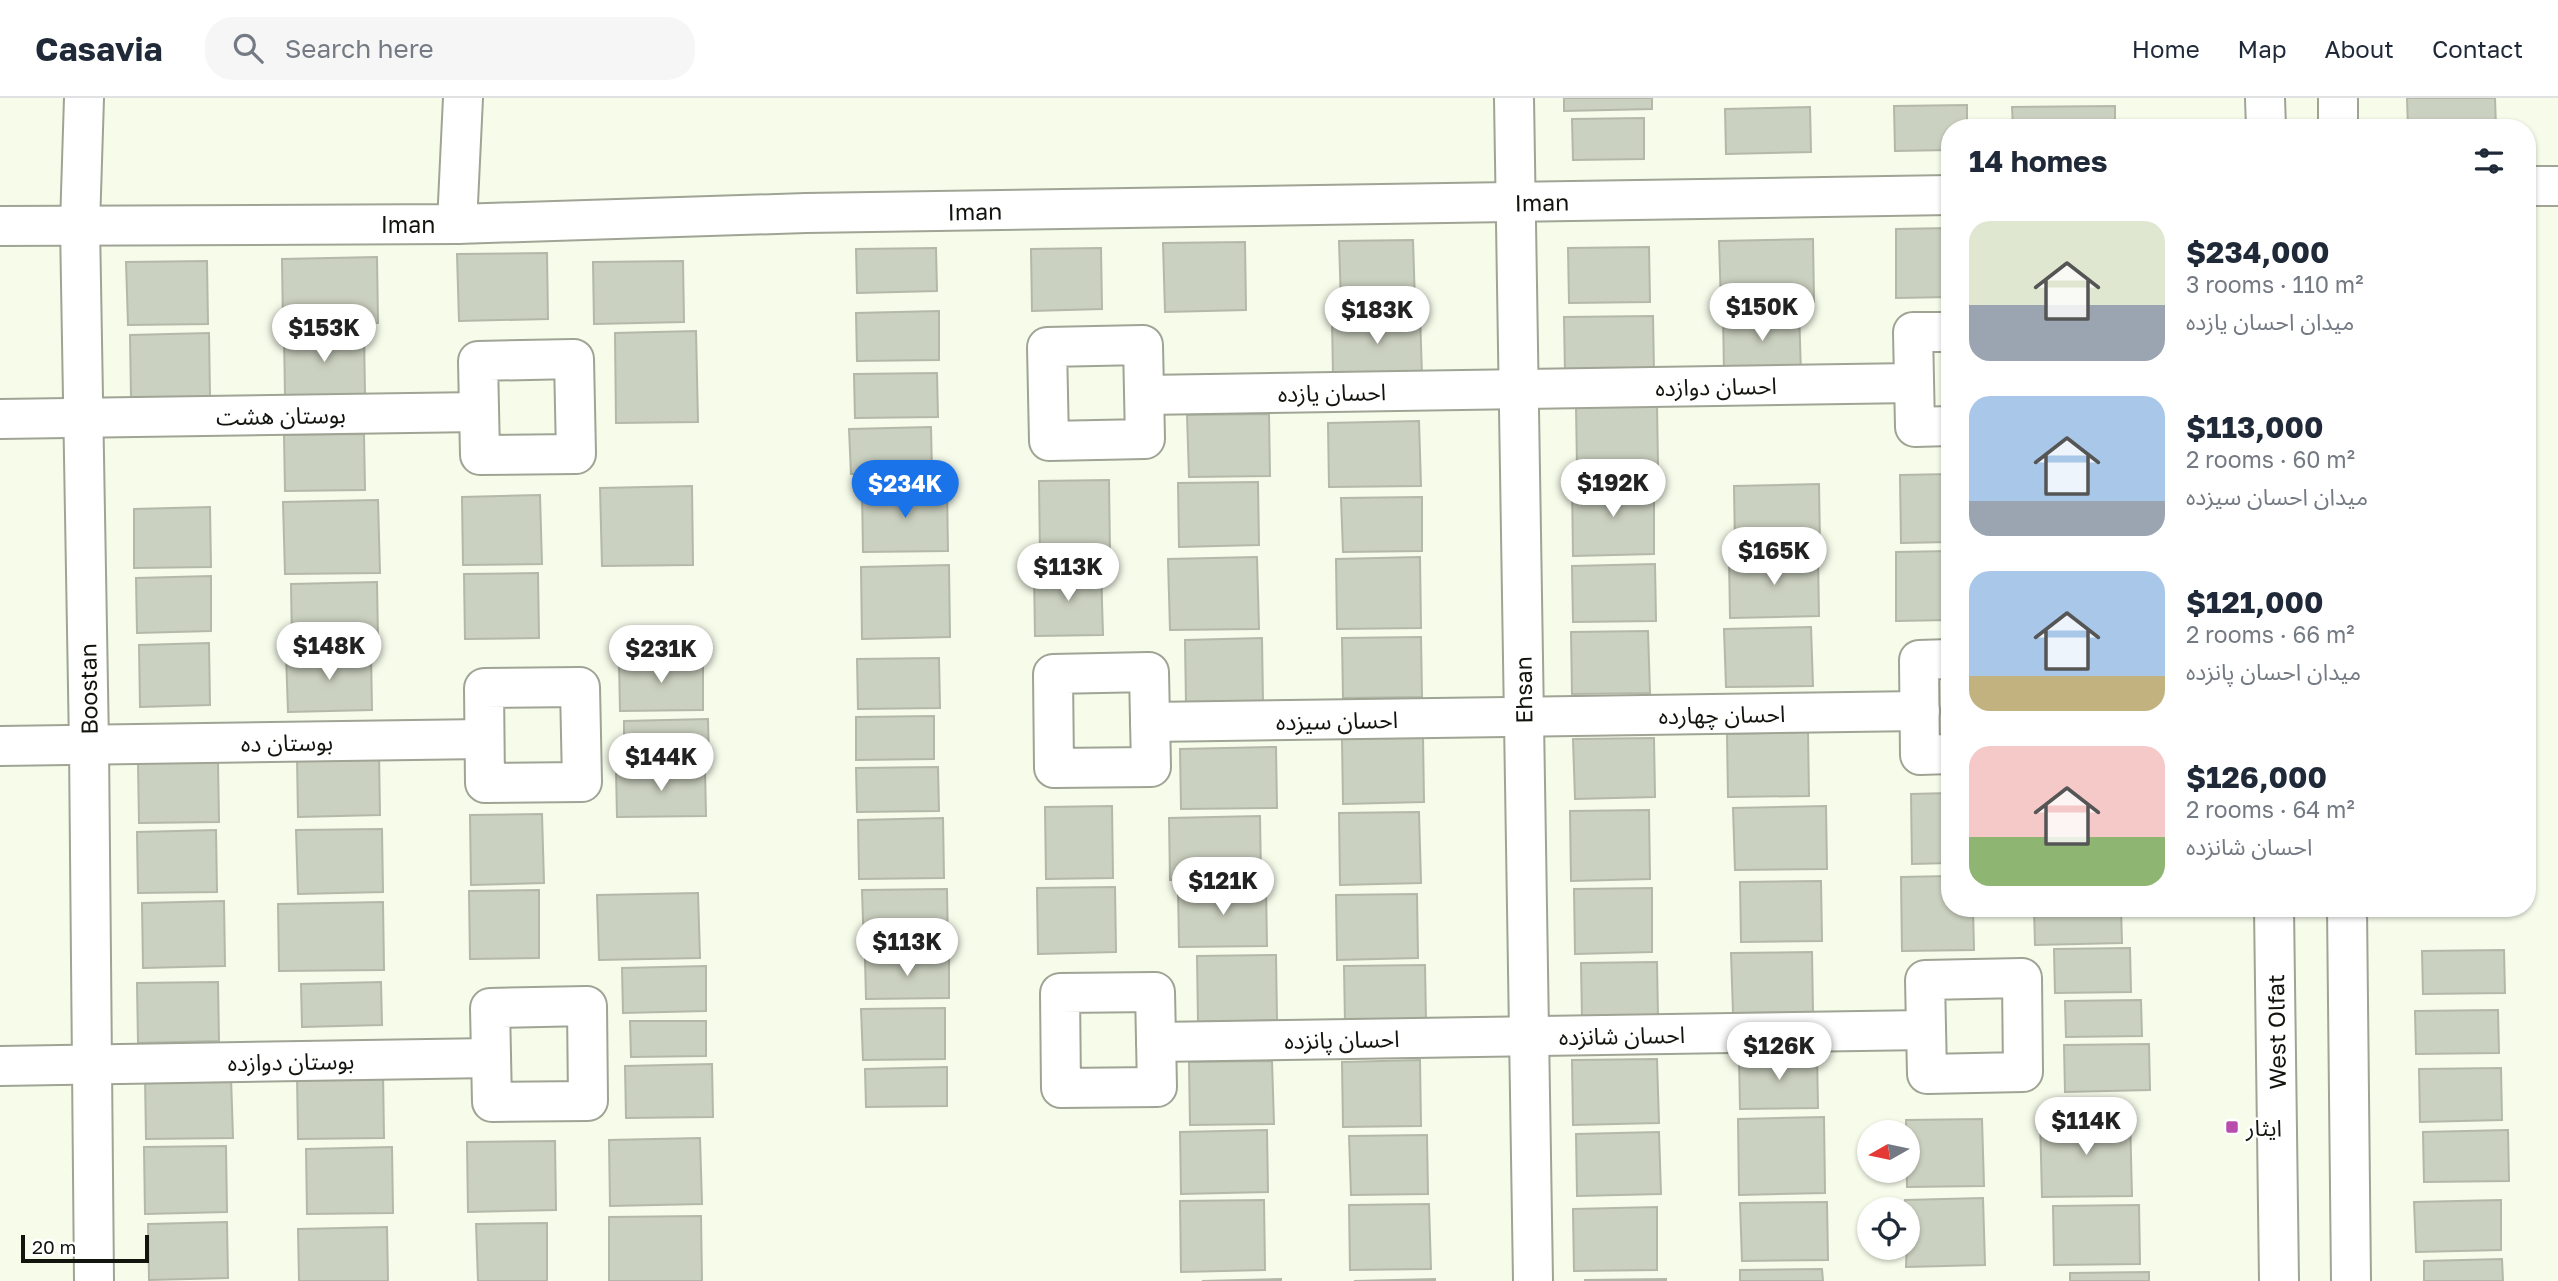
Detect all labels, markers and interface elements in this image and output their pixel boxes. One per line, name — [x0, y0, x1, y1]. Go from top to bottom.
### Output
search box — [205, 17, 695, 80]
text: Casavia — [35, 29, 163, 68]
icon: search — [229, 29, 267, 67]
text: Search here — [285, 33, 434, 64]
text: Home — [2132, 34, 2200, 63]
text: Map — [2238, 34, 2287, 63]
text: About — [2325, 34, 2394, 63]
text: Contact — [2432, 34, 2523, 63]
icon: filters — [2470, 142, 2508, 180]
text: 14 homes — [1969, 143, 2108, 179]
street label: Iman — [1514, 188, 1570, 216]
street label: Iman — [947, 197, 1003, 225]
street label: Iman — [381, 210, 435, 238]
text: $234,000 — [2186, 234, 2330, 270]
icon: home — [2025, 249, 2109, 333]
text: 3 rooms · 110 m² — [2186, 270, 2363, 298]
pin: $150K — [1713, 284, 1811, 343]
pin: $183K — [1328, 286, 1426, 346]
text: $150K — [1726, 292, 1798, 320]
text: $183K — [1341, 295, 1413, 323]
pin: $153K — [275, 304, 373, 364]
text: میدان احسان یازده — [2186, 307, 2354, 335]
text: $153K — [288, 313, 360, 341]
street label: احسان دوازده — [1655, 371, 1777, 402]
street label: احسان یازده — [1278, 377, 1386, 408]
street label: بوستان هشت — [216, 400, 346, 431]
text: $113,000 — [2186, 409, 2323, 445]
icon: home — [2025, 424, 2109, 508]
text: 2 rooms · 60 m² — [2186, 445, 2355, 473]
pin: $234K — [856, 460, 954, 520]
pin: $192K — [1564, 460, 1662, 519]
text: $192K — [1577, 468, 1649, 496]
text: $234K — [868, 469, 942, 497]
text: میدان احسان سیزده — [2186, 482, 2368, 510]
pin: $165K — [1725, 528, 1823, 587]
text: $165K — [1738, 536, 1810, 564]
pin: $113K — [1019, 544, 1117, 603]
text: $113K — [1033, 552, 1103, 580]
text: $121,000 — [2186, 584, 2323, 620]
icon: home — [2025, 599, 2109, 683]
text: 2 rooms · 66 m² — [2186, 620, 2355, 648]
pin: $148K — [280, 622, 378, 682]
pin: $231K — [612, 626, 710, 685]
text: $148K — [292, 631, 366, 659]
text: $231K — [625, 634, 697, 662]
street label: Boostan — [73, 643, 103, 735]
street label: Ehsan — [1508, 656, 1538, 724]
text: میدان احسان پانزده — [2186, 657, 2361, 685]
street label: احسان چهارده — [1658, 699, 1786, 731]
street label: احسان سیزده — [1276, 705, 1398, 736]
street label: بوستان ده — [241, 727, 333, 758]
pin: $144K — [612, 734, 710, 793]
text: $144K — [625, 742, 697, 770]
text: $126,000 — [2186, 759, 2327, 795]
icon: home — [2025, 774, 2109, 858]
text: 2 rooms · 64 m² — [2186, 795, 2355, 823]
text: احسان شانزده — [2186, 832, 2312, 860]
pin: $121K — [1174, 858, 1272, 917]
text: $121K — [1188, 866, 1258, 894]
pin: $113K — [858, 918, 956, 978]
text: $113K — [872, 927, 942, 955]
street label: West Olfat — [2261, 974, 2291, 1090]
street label: احسان شانزده — [1559, 1020, 1685, 1051]
pin: $126K — [1730, 1023, 1828, 1082]
street label: احسان پانزده — [1284, 1024, 1400, 1056]
text: $126K — [1743, 1031, 1815, 1059]
street label: بوستان دوازده — [227, 1046, 355, 1077]
pin: $114K — [2037, 1098, 2135, 1157]
text: $114K — [2051, 1106, 2121, 1134]
place label: ایثار — [2245, 1113, 2282, 1142]
marker: ایثار — [2224, 1119, 2240, 1135]
north arrow — [1857, 1120, 1920, 1183]
map controls — [1857, 1120, 1920, 1260]
button: locate — [1857, 1197, 1920, 1260]
scale bar — [21, 1232, 149, 1264]
text: 20 m — [32, 1235, 76, 1258]

